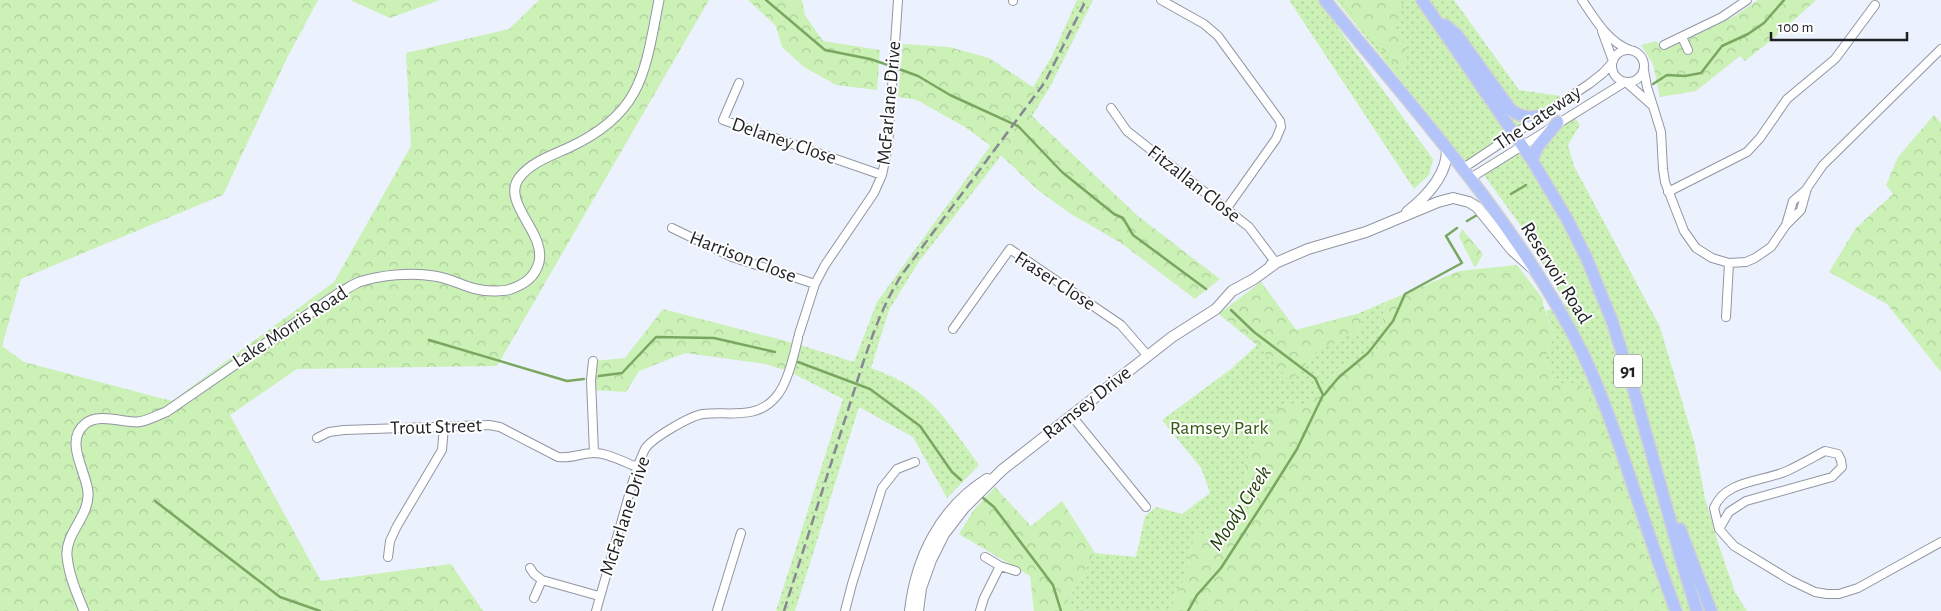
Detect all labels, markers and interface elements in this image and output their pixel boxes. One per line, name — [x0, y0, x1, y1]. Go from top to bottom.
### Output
scale bar — [1771, 10, 1907, 42]
text: 100 m — [1778, 20, 1813, 35]
street label: McFarlane Drive — [874, 40, 904, 166]
street label: The Gateway — [1491, 82, 1585, 154]
street label: Delaney Close — [729, 114, 839, 168]
street label: Fitzallan Close — [1144, 142, 1244, 226]
street label: Reservoir Road — [1517, 219, 1595, 327]
street label: Harrison Close — [687, 228, 799, 286]
street label: Fraser Close — [1011, 248, 1099, 314]
street label: Lake Morris Road — [229, 283, 351, 371]
road number: 91 — [1614, 354, 1642, 388]
street label: Ramsey Drive — [1039, 363, 1135, 443]
street label: Trout Street — [390, 415, 483, 439]
park label: Ramsey Park — [1170, 418, 1268, 438]
street label: McFarlane Drive — [596, 454, 654, 578]
water label: Moody Creek — [1205, 462, 1275, 554]

